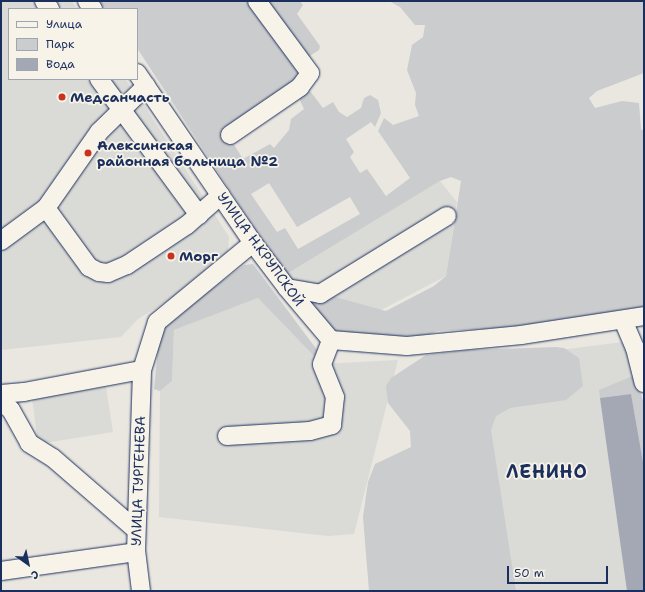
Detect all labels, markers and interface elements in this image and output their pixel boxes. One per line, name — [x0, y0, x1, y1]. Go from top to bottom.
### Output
legend — [8, 8, 138, 80]
text: Улица — [46, 16, 82, 32]
text: Парк — [46, 36, 74, 52]
text: Вода — [46, 56, 75, 72]
place label: Медсанчасть — [70, 89, 169, 105]
marker: Медсанчасть — [57, 92, 67, 102]
place label: Алексинская районная больница №2 — [97, 137, 278, 170]
marker: Алексинская районная больница №2 — [82, 147, 94, 159]
street label: УЛИЦА Н.КРУПСКОЙ — [214, 189, 308, 309]
place label: Морг — [179, 248, 218, 264]
marker: Морг — [166, 251, 176, 261]
street label: УЛИЦА ТУРГЕНЕВА — [127, 416, 149, 546]
district label: ЛЕНИНО — [506, 461, 588, 483]
north arrow — [8, 544, 48, 584]
scale bar — [509, 558, 610, 584]
text: 50 m — [514, 565, 544, 581]
text: С — [28, 566, 42, 583]

